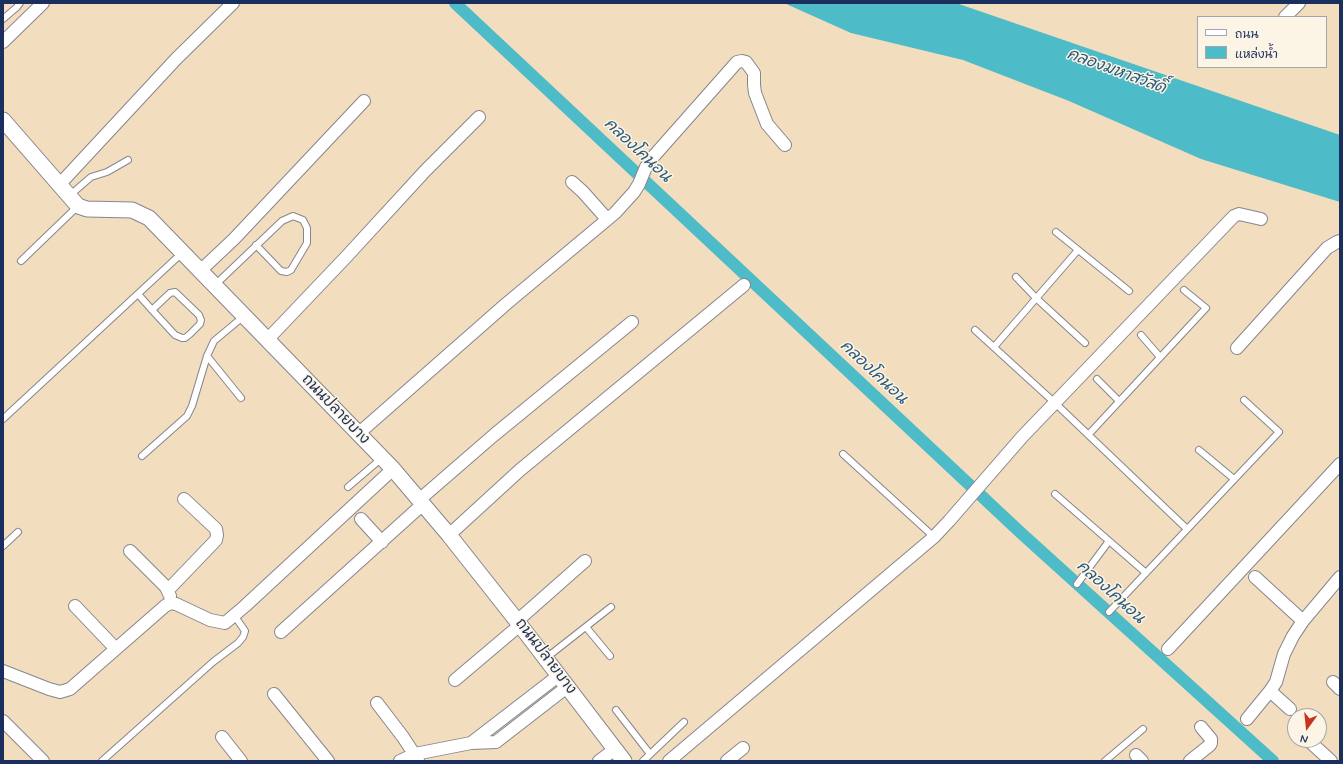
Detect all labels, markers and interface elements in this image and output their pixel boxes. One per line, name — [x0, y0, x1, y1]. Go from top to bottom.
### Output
legend — [1197, 16, 1327, 68]
text: ถนน — [1235, 27, 1259, 43]
water label: คลองมหาสวัสดิ์ — [1064, 45, 1168, 99]
text: แหล่งน้ำ — [1235, 47, 1278, 63]
water label: คลองโคนอน — [599, 115, 675, 187]
water label: คลองโคนอน — [835, 337, 911, 409]
street label: ถนนปลายบาง — [297, 371, 373, 449]
water label: คลองโคนอน — [1072, 557, 1148, 629]
street label: ถนนปลายบาง — [511, 616, 579, 698]
north arrow — [1287, 708, 1327, 748]
text: N — [1299, 731, 1310, 746]

